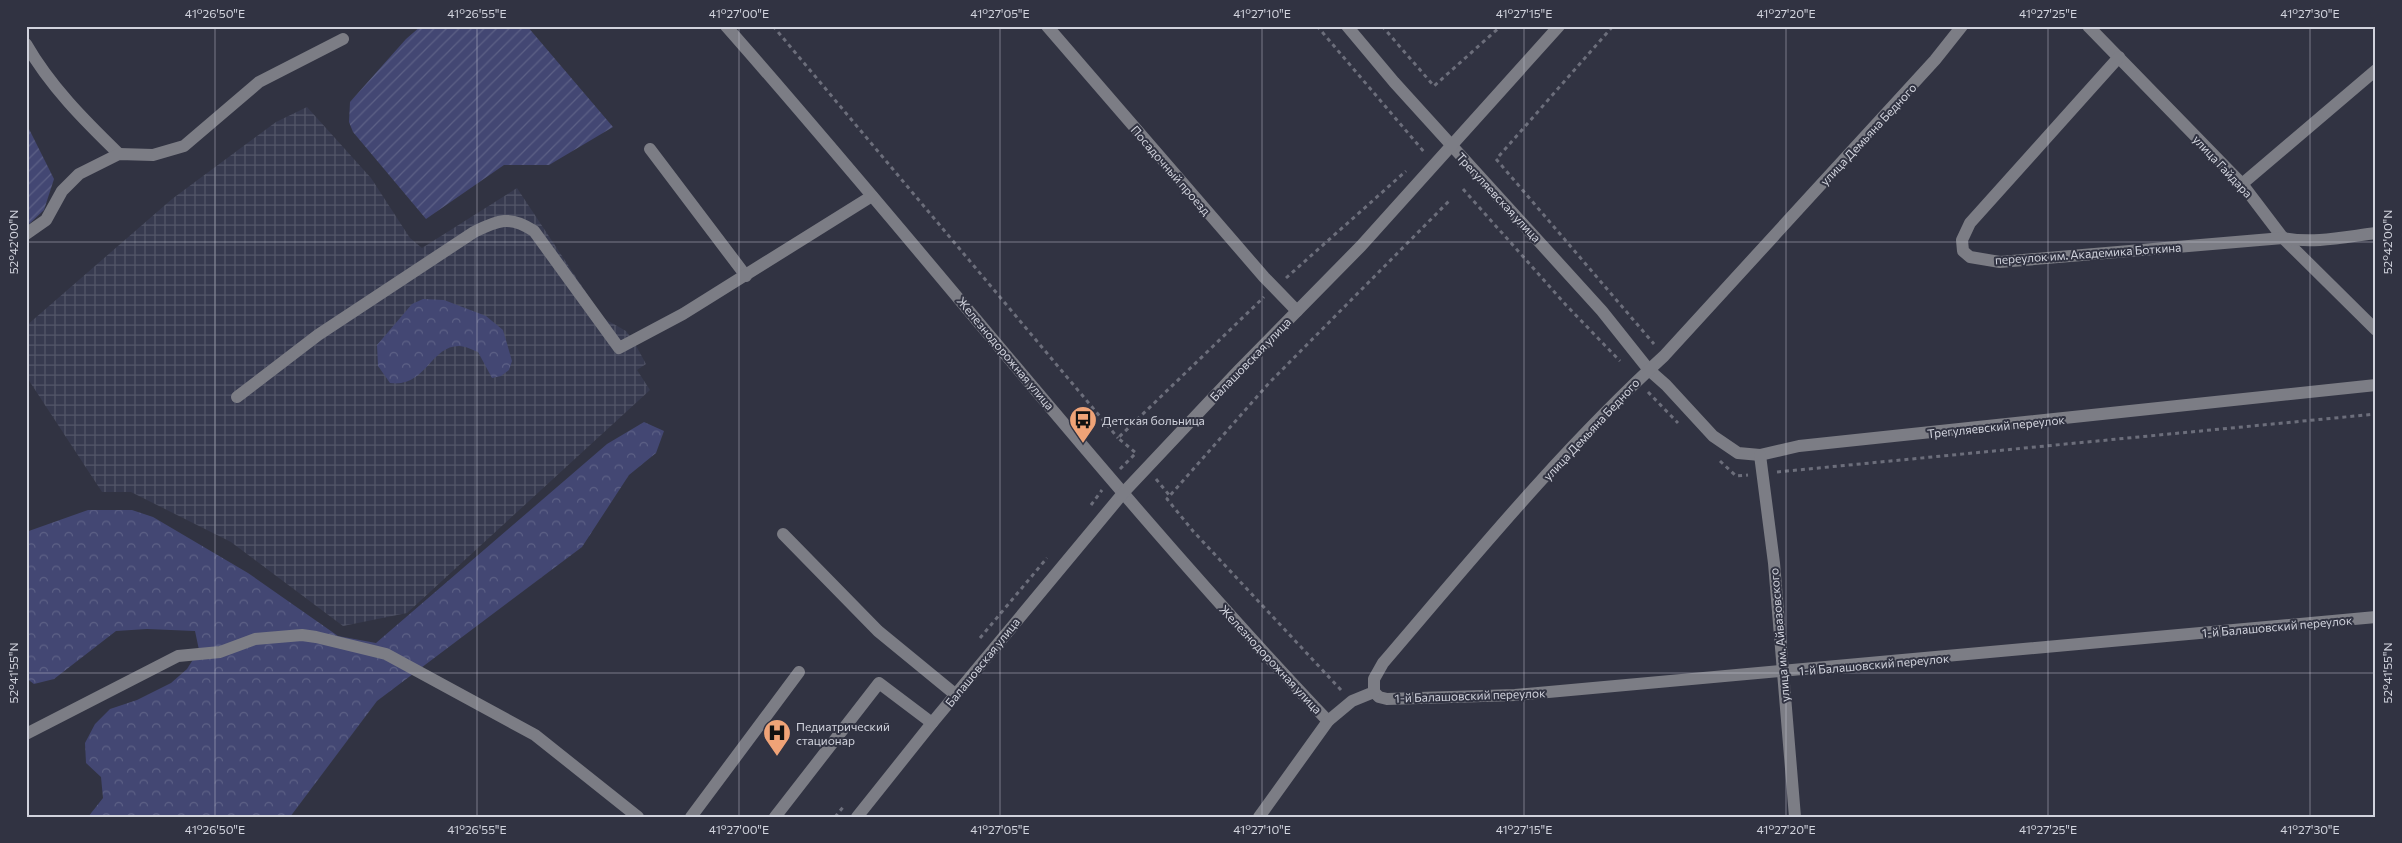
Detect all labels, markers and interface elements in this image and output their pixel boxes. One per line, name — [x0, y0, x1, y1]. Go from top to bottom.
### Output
text: 41°26'50"E — [185, 6, 245, 20]
text: 41°26'55"E — [447, 6, 507, 20]
text: 41°27'00"E — [709, 6, 769, 20]
text: 41°27'05"E — [970, 6, 1030, 20]
text: 41°27'10"E — [1233, 6, 1291, 20]
text: 41°27'15"E — [1496, 6, 1552, 20]
text: 41°27'20"E — [1756, 6, 1816, 20]
text: 41°27'25"E — [2019, 6, 2077, 20]
text: 41°27'30"E — [2280, 6, 2340, 20]
street label: улица Демьяна Бедного — [1817, 80, 1919, 188]
street label: Посадочный проезд — [1128, 122, 1214, 218]
street label: улица Гайдара — [2190, 132, 2256, 200]
street label: Трегуляевская улица — [1454, 149, 1544, 245]
text: 52°42'00"N — [6, 210, 20, 274]
text: 52°42'00"N — [2380, 210, 2394, 274]
street label: переулок им. Академика Боткина — [1994, 240, 2182, 266]
street label: Железнодорожная улица — [955, 294, 1057, 412]
street label: Балашовская улица — [1207, 314, 1293, 404]
street label: улица Демьяна Бедного — [1540, 375, 1642, 483]
bus stop icon: Детская больница — [1068, 405, 1098, 444]
street label: Трегуляевский переулок — [1927, 412, 2066, 440]
place label: Детская больница — [1102, 413, 1205, 427]
street label: улица им. Айвазовского — [1766, 567, 1792, 703]
street label: Железнодорожная улица — [1217, 602, 1325, 716]
street label: 1-й Балашовский переулок — [2201, 612, 2353, 640]
street label: Балашовская улица — [942, 615, 1022, 709]
text: 52°41'55"N — [6, 643, 20, 703]
text: 52°41'55"N — [2380, 643, 2394, 703]
street label: 1-й Балашовский переулок — [1798, 650, 1950, 678]
street label: 1-й Балашовский переулок — [1394, 685, 1546, 705]
hospital icon: Педиатрический стационар — [762, 718, 792, 757]
place label: Педиатрический стационар — [796, 719, 890, 747]
text: 41°26'50"E — [185, 822, 245, 836]
text: 41°26'55"E — [447, 822, 507, 836]
text: 41°27'00"E — [709, 822, 769, 836]
text: 41°27'05"E — [970, 822, 1030, 836]
text: 41°27'10"E — [1233, 822, 1291, 836]
text: 41°27'15"E — [1496, 822, 1552, 836]
text: 41°27'20"E — [1756, 822, 1816, 836]
text: 41°27'25"E — [2019, 822, 2077, 836]
text: 41°27'30"E — [2280, 822, 2340, 836]

